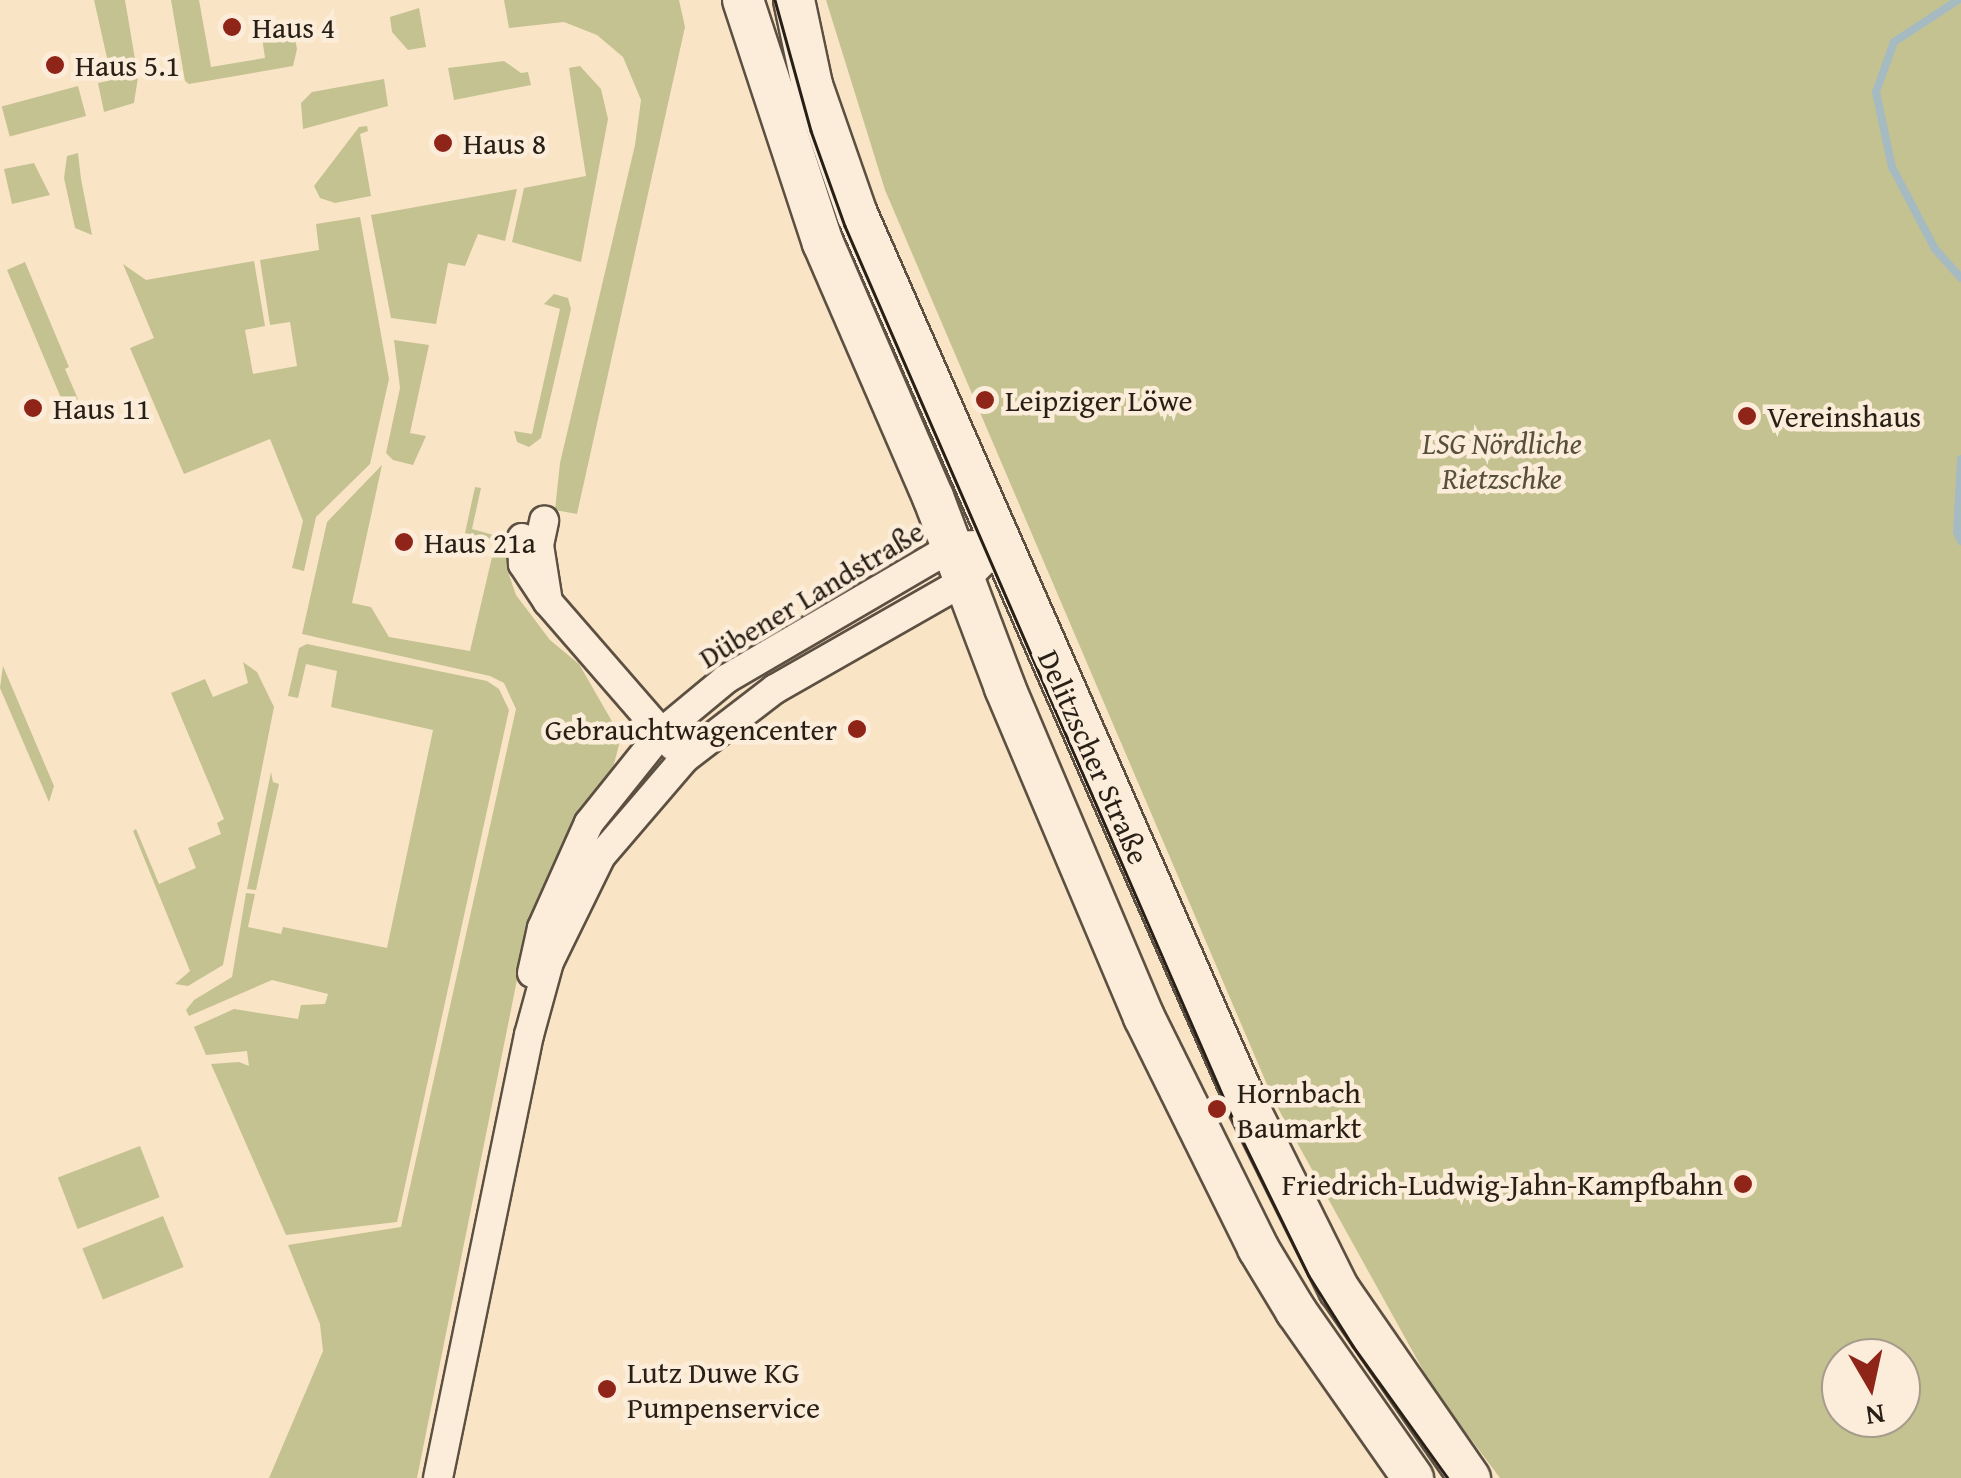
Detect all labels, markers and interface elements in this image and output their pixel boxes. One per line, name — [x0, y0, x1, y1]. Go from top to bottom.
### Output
place label: Haus 4 — [252, 9, 335, 45]
marker: Haus 4 — [221, 16, 243, 38]
place label: Haus 5.1 — [75, 47, 180, 83]
marker: Haus 5.1 — [44, 54, 66, 76]
place label: Haus 8 — [463, 125, 546, 161]
marker: Haus 8 — [432, 132, 454, 154]
place label: Leipziger Löwe — [1005, 382, 1193, 418]
marker: Leipziger Löwe — [974, 389, 996, 411]
place label: Haus 11 — [53, 390, 151, 426]
marker: Haus 11 — [22, 397, 44, 419]
place label: Vereinshaus — [1767, 398, 1921, 434]
marker: Vereinshaus — [1736, 405, 1758, 427]
park label: LSG Nördliche Rietzschke — [1422, 425, 1582, 496]
street label: Dübener Landstraße — [692, 513, 930, 675]
place label: Haus 21a — [424, 524, 536, 560]
marker: Haus 21a — [393, 531, 415, 553]
street label: Delitzscher Straße — [1031, 644, 1157, 870]
place label: Gebrauchtwagencenter — [545, 711, 837, 747]
marker: Gebrauchtwagencenter — [846, 718, 868, 740]
place label: Hornbach Baumarkt — [1237, 1074, 1361, 1144]
marker: Hornbach Baumarkt — [1206, 1098, 1228, 1120]
place label: Friedrich-Ludwig-Jahn-Kampfbahn — [1282, 1166, 1723, 1202]
marker: Friedrich-Ludwig-Jahn-Kampfbahn — [1732, 1173, 1754, 1195]
north arrow — [1821, 1338, 1921, 1438]
place label: Lutz Duwe KG Pumpenservice — [627, 1354, 820, 1424]
marker: Lutz Duwe KG Pumpenservice — [596, 1378, 618, 1400]
text: N — [1863, 1394, 1888, 1438]

